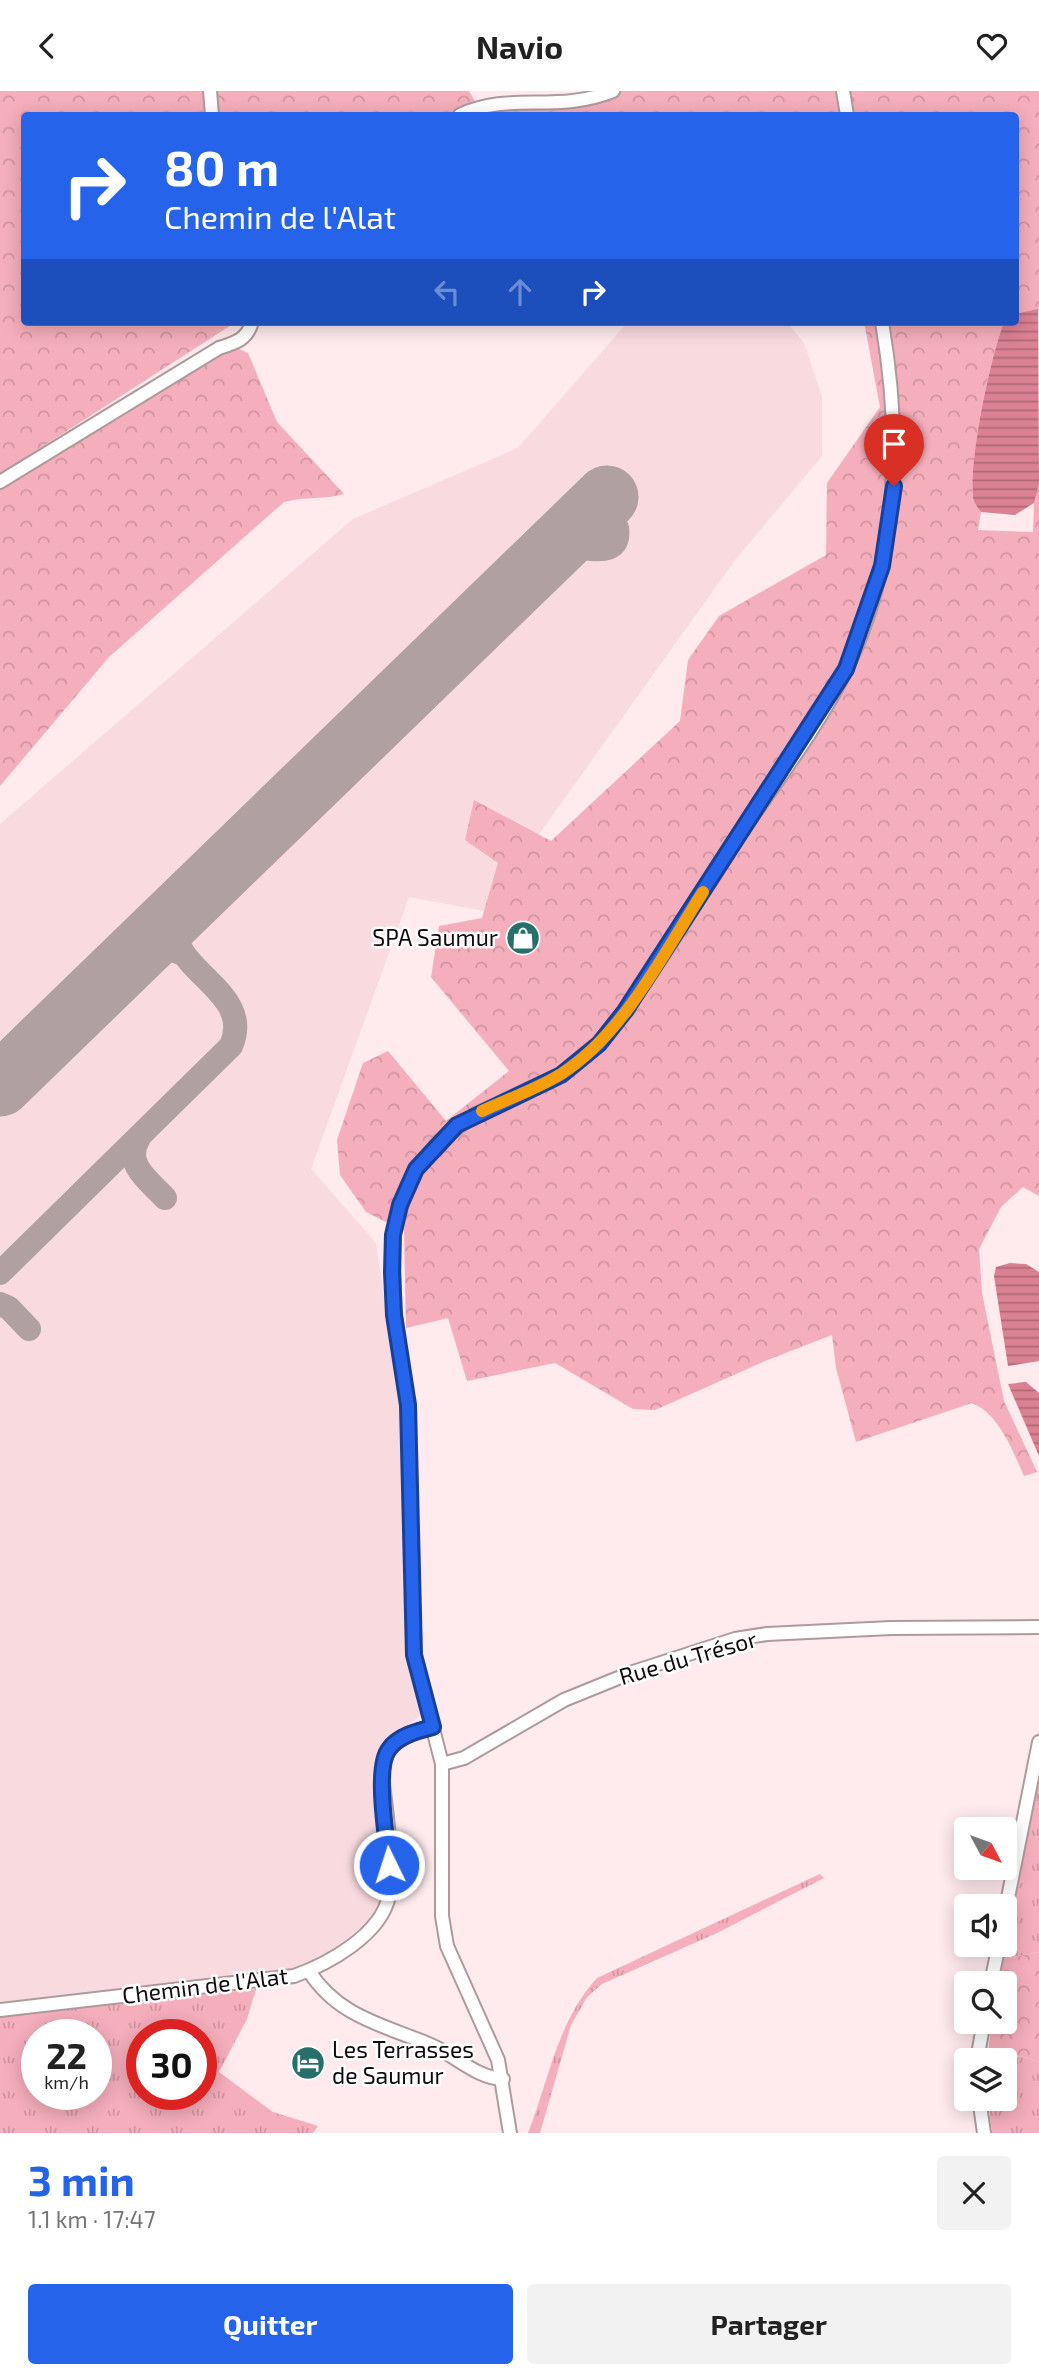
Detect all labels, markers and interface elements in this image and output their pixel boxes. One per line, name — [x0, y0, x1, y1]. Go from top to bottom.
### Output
icon: back — [28, 27, 66, 65]
text: Navio — [476, 27, 563, 65]
icon: heart — [973, 27, 1011, 65]
text: 80 m — [164, 137, 279, 196]
icon: right — [49, 140, 140, 231]
text: Chemin de l'Alat — [164, 197, 396, 235]
icon: left — [428, 273, 466, 311]
icon: ahead — [501, 273, 539, 311]
icon: right — [574, 273, 612, 311]
pin — [864, 414, 924, 486]
icon: arrive — [875, 425, 913, 463]
shop icon: SPA Saumur — [504, 919, 542, 957]
place label: SPA Saumur — [372, 923, 498, 951]
street label: Rue du Trésor — [616, 1624, 760, 1690]
north arrow — [954, 1817, 1017, 1879]
map controls — [954, 1817, 1017, 2111]
position arrow — [352, 1828, 426, 1902]
button: sound — [954, 1894, 1017, 1957]
street label: Chemin de l'Alat — [120, 1961, 290, 2009]
button: search — [954, 1971, 1017, 2034]
speed limit sign: 30 — [126, 2019, 217, 2110]
text: 22 — [46, 2034, 87, 2076]
place label: Les Terrasses de Saumur — [332, 2035, 474, 2089]
hotel icon: Les Terrasses de Saumur — [289, 2044, 327, 2082]
button: layers — [954, 2048, 1017, 2111]
text: km/h — [44, 2071, 89, 2093]
text: 3 min — [28, 2154, 135, 2204]
button: close — [937, 2156, 1011, 2230]
text: 1.1 km · 17:47 — [28, 2205, 156, 2233]
button: Quitter — [28, 2284, 513, 2364]
button: Partager — [527, 2284, 1011, 2364]

